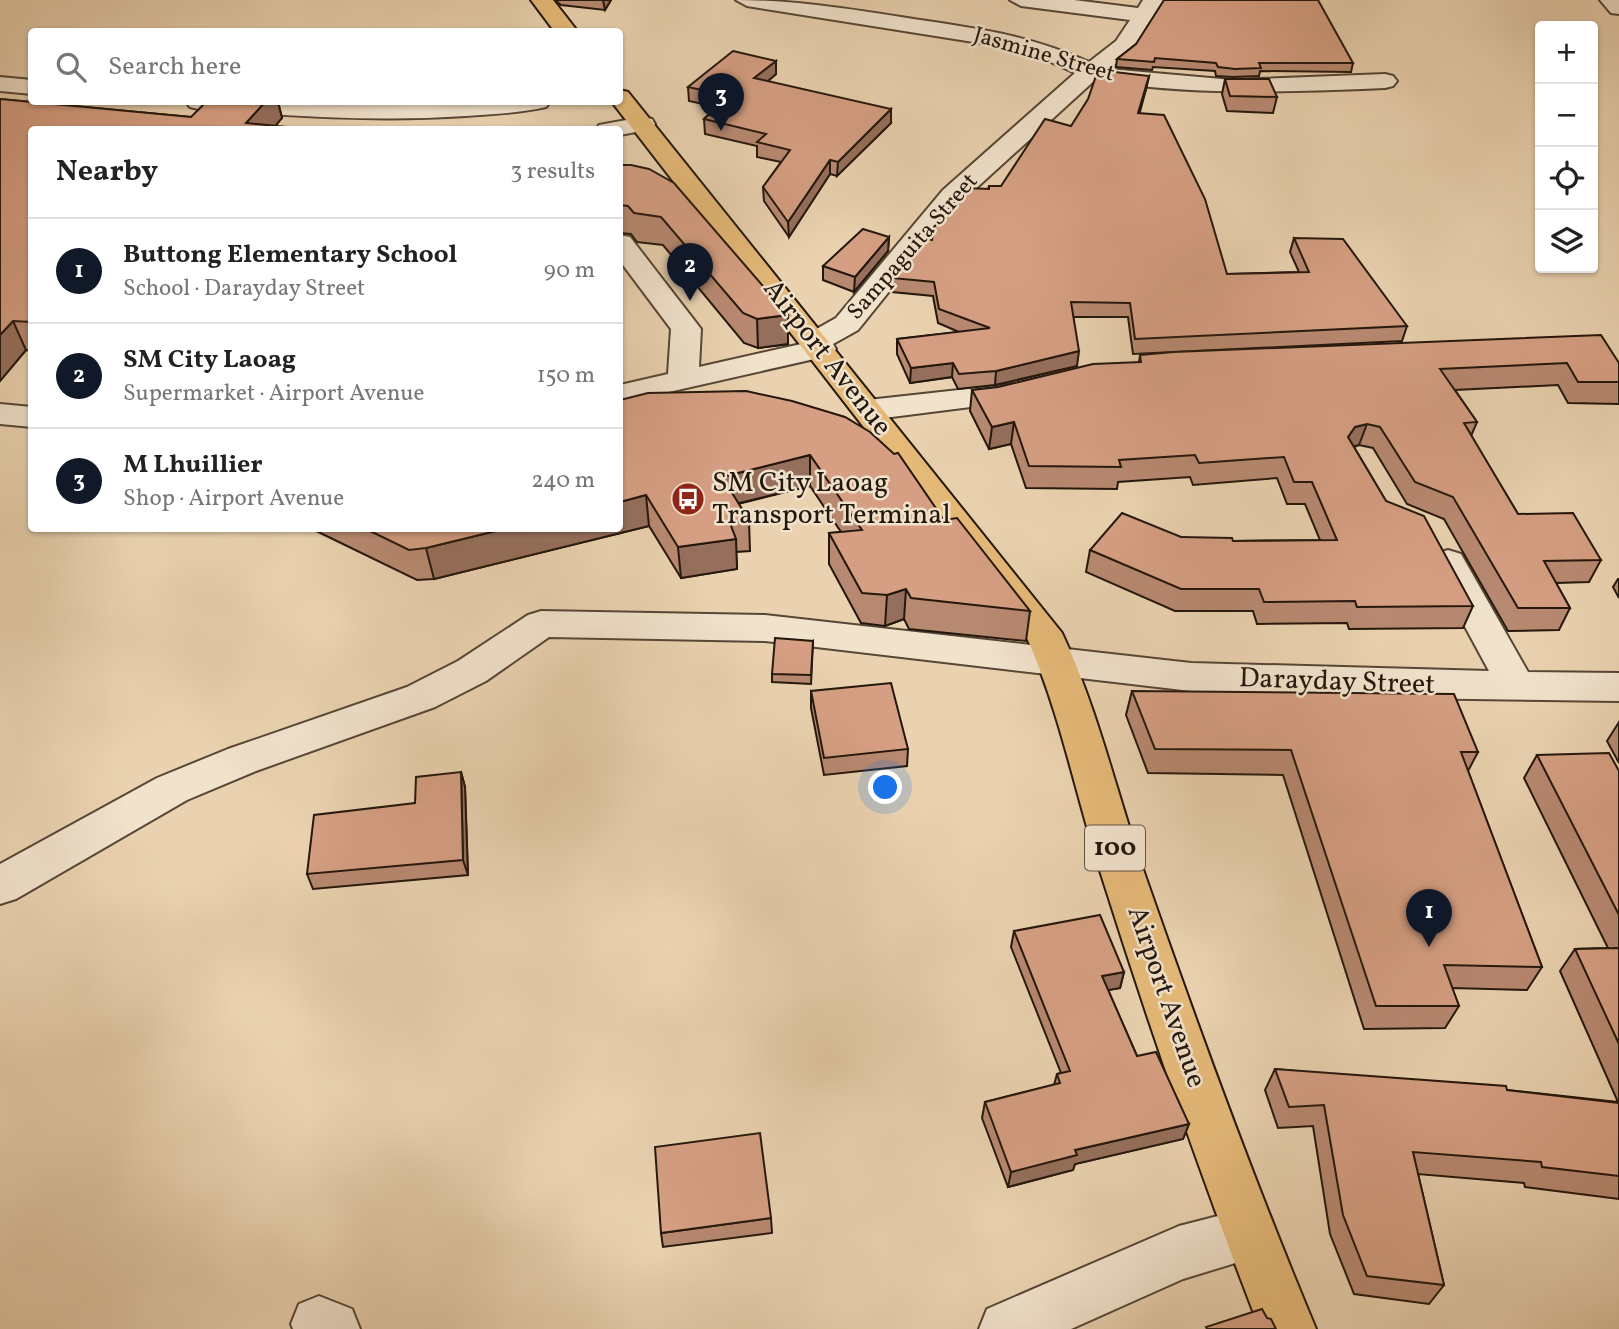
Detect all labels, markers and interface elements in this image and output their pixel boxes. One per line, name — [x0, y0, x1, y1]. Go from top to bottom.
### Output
street label: Jasmine Street — [970, 20, 1118, 90]
map controls — [1535, 21, 1598, 273]
button: + — [1535, 21, 1598, 84]
search box — [28, 28, 623, 105]
icon: search — [52, 48, 90, 86]
text: Search here — [108, 49, 241, 85]
pin: 3 — [698, 73, 744, 131]
button: − — [1535, 84, 1598, 147]
button: locate — [1535, 147, 1598, 210]
text: Nearby — [56, 151, 158, 193]
text: 3 results — [510, 156, 595, 188]
street label: Sampaguita Street — [840, 167, 986, 327]
button: layers — [1535, 210, 1598, 273]
text: Buttong Elementary School — [123, 237, 457, 273]
pin: 2 — [667, 243, 713, 301]
text: 1 — [74, 255, 84, 287]
text: 90 m — [544, 255, 595, 287]
street label: Airport Avenue — [753, 271, 901, 445]
text: School · Darayday Street — [123, 273, 365, 305]
text: SM City Laoag — [123, 342, 296, 378]
text: 2 — [73, 360, 85, 392]
text: 150 m — [537, 360, 595, 392]
text: Supermarket · Airport Avenue — [123, 378, 424, 410]
text: M Lhuillier — [123, 447, 263, 483]
place label: SM City Laoag Transport Terminal — [712, 464, 951, 535]
text: 3 — [73, 465, 85, 497]
text: 240 m — [531, 465, 595, 497]
bus stop icon: SM City Laoag Transport Terminal — [669, 480, 707, 518]
text: Shop · Airport Avenue — [123, 483, 344, 515]
street label: Darayday Street — [1238, 659, 1436, 705]
your location — [868, 770, 902, 804]
road number: 100 — [1085, 826, 1145, 870]
pin: 1 — [1406, 889, 1452, 947]
street label: Airport Avenue — [1117, 901, 1215, 1093]

